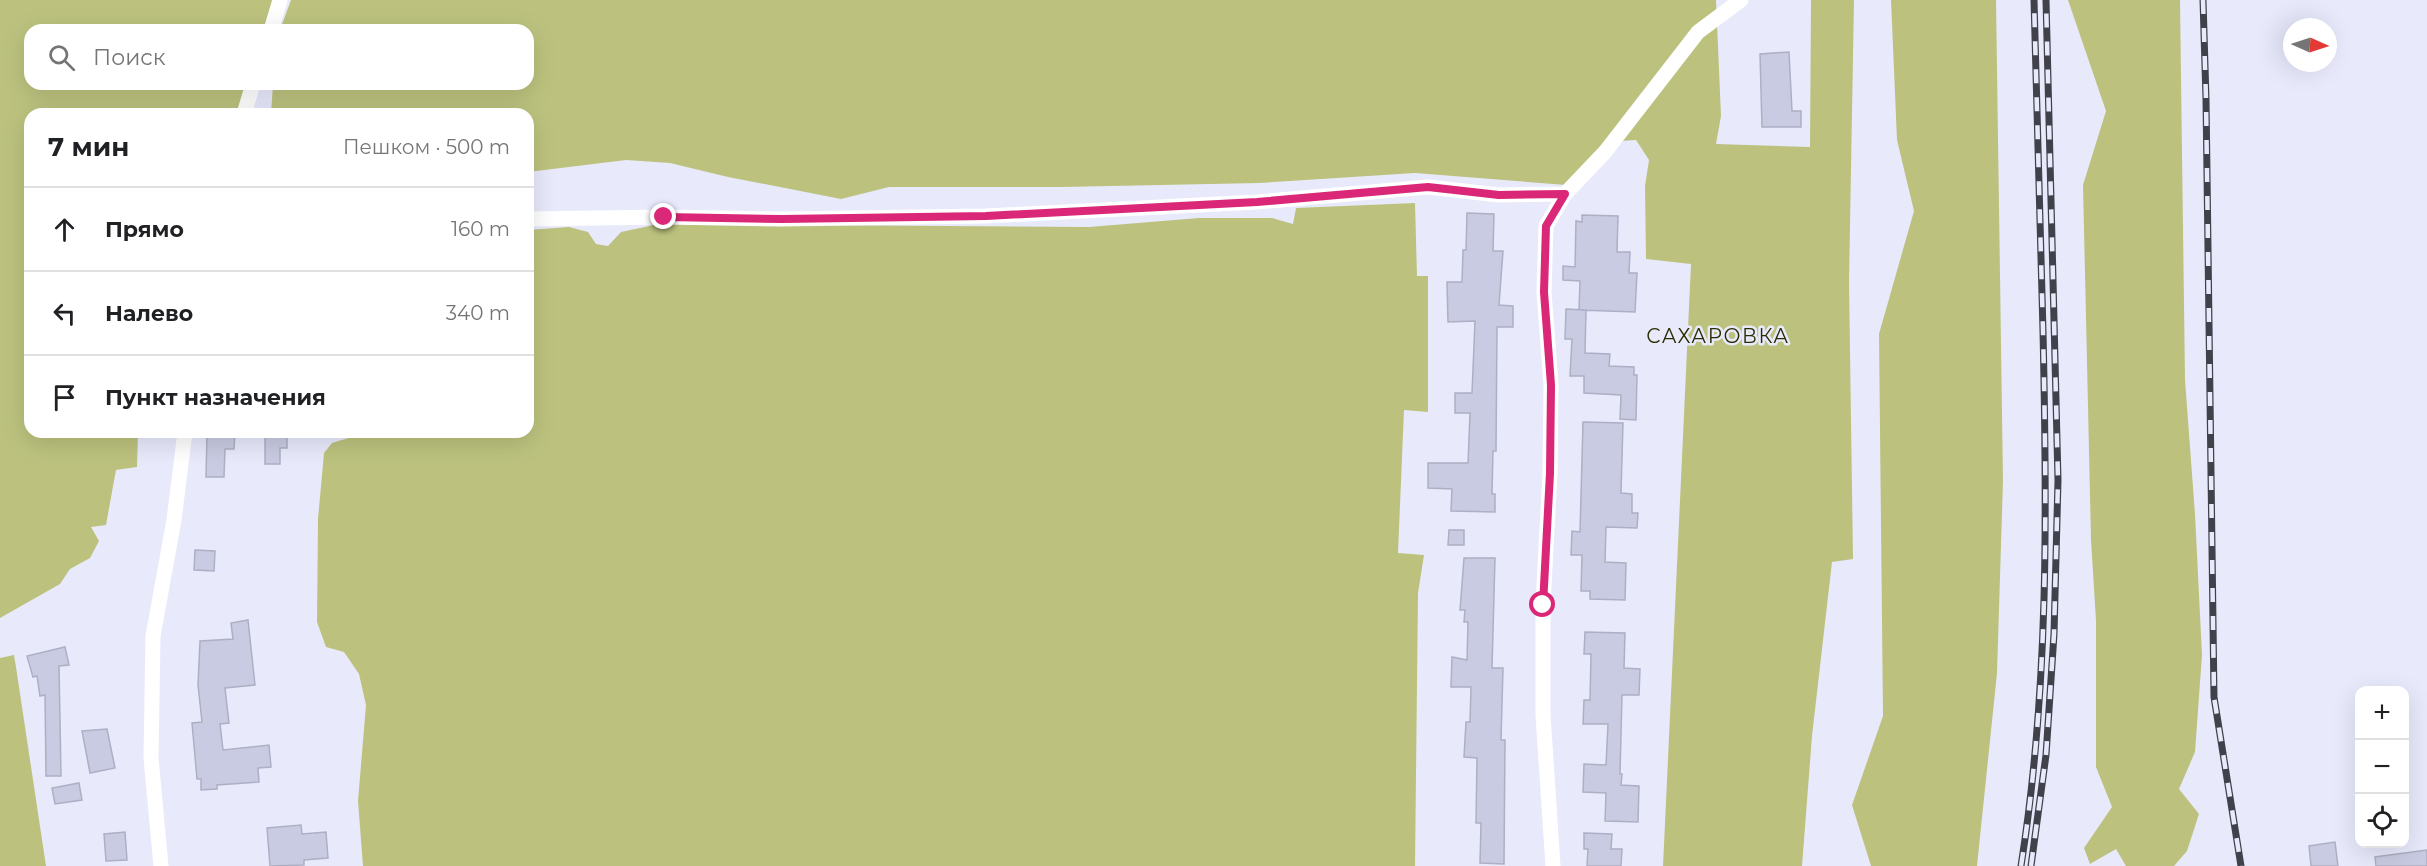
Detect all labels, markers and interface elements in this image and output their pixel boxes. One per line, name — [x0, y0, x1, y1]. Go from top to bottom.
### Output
north arrow — [2283, 18, 2337, 72]
search box — [24, 24, 534, 90]
icon: search — [45, 41, 78, 74]
text: Поиск — [93, 44, 165, 71]
text: 7 мин — [48, 131, 129, 163]
text: Пешком · 500 m — [343, 135, 510, 159]
route end — [650, 203, 676, 229]
icon: ahead — [48, 213, 81, 246]
text: Прямо — [105, 216, 184, 243]
text: 160 m — [451, 217, 510, 241]
icon: left — [48, 297, 81, 330]
text: Налево — [105, 300, 193, 327]
text: 340 m — [446, 301, 510, 325]
district label: САХАРОВКА — [1646, 324, 1790, 348]
icon: arrive — [48, 381, 81, 414]
text: Пункт назначения — [105, 384, 326, 411]
route start — [1529, 591, 1555, 617]
map controls — [2355, 686, 2409, 848]
button: + — [2355, 686, 2409, 740]
button: − — [2355, 740, 2409, 794]
button: locate — [2355, 794, 2409, 848]

